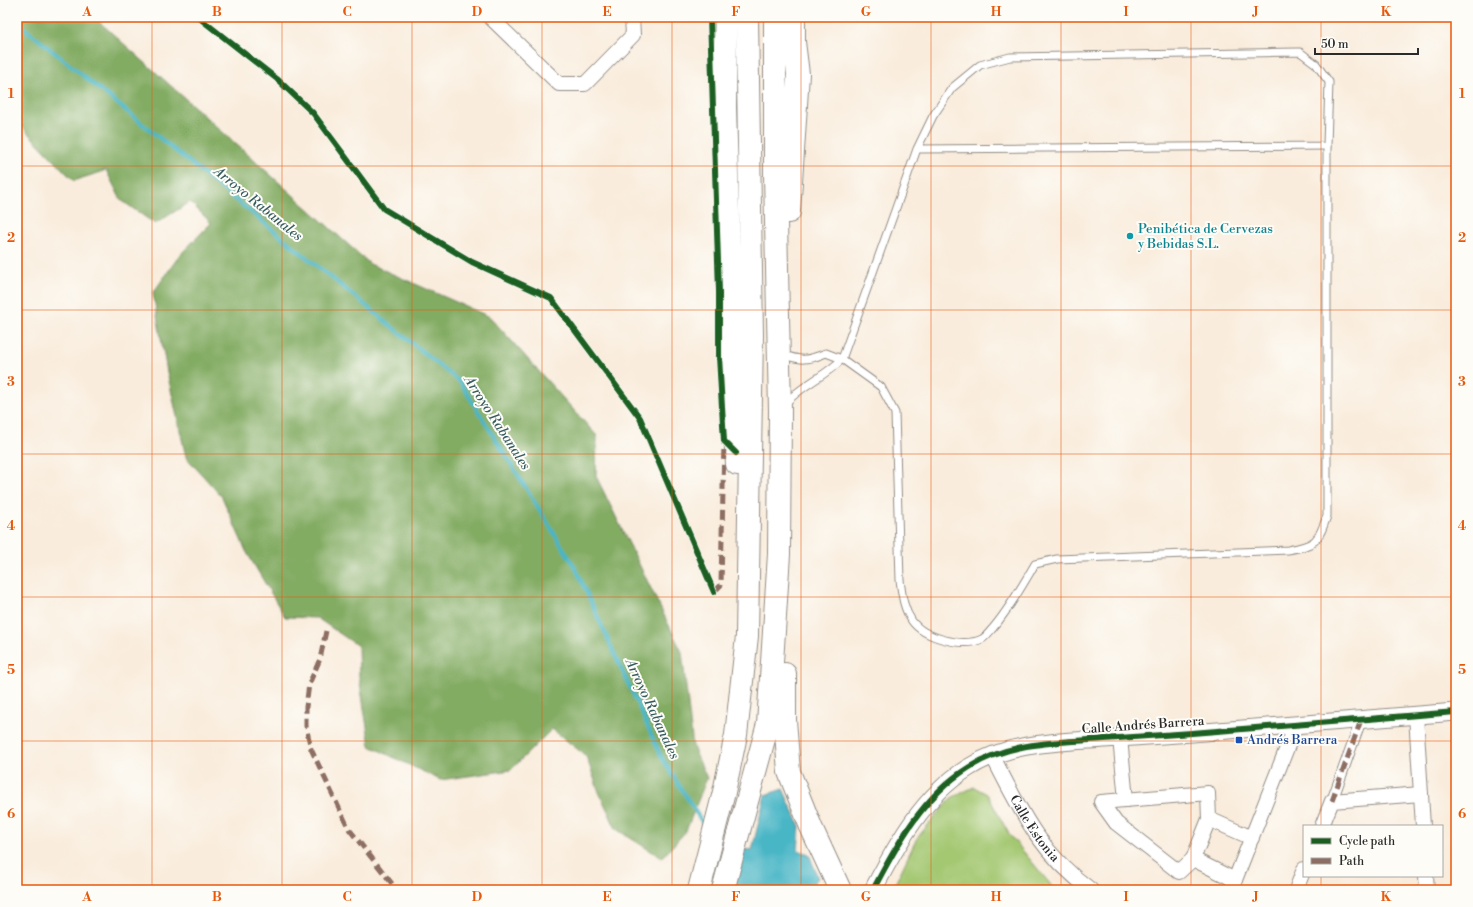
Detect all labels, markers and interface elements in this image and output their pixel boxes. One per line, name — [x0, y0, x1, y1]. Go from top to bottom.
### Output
text: A — [81, 4, 92, 20]
text: B — [212, 4, 222, 20]
text: C — [342, 4, 352, 20]
text: D — [472, 4, 482, 20]
text: E — [602, 4, 612, 20]
text: F — [731, 4, 741, 20]
text: G — [861, 4, 872, 20]
text: H — [991, 4, 1002, 20]
text: I — [1123, 4, 1129, 20]
text: J — [1251, 4, 1259, 20]
text: K — [1381, 4, 1392, 20]
scale bar — [1315, 30, 1418, 56]
text: 50 m — [1321, 37, 1349, 52]
text: 1 — [8, 86, 15, 102]
text: 1 — [1459, 86, 1466, 102]
water label: Arroyo Rabanales — [209, 162, 306, 245]
place label: Penibética de Cervezas y Bebidas S.L. — [1137, 221, 1273, 252]
text: 2 — [7, 230, 15, 246]
text: 2 — [1458, 230, 1466, 246]
marker: Penibética de Cervezas y Bebidas S.L. — [1125, 231, 1135, 241]
water label: Arroyo Rabanales — [459, 371, 534, 473]
text: 3 — [7, 374, 15, 390]
text: 3 — [1458, 374, 1466, 390]
text: 4 — [7, 518, 16, 534]
text: 4 — [1458, 518, 1467, 534]
water label: Arroyo Rabanales — [620, 654, 683, 762]
text: 5 — [7, 662, 15, 678]
text: 5 — [1458, 662, 1466, 678]
street label: Calle Andrés Barrera — [1081, 713, 1205, 737]
place label: Andrés Barrera — [1246, 732, 1338, 748]
marker: Andrés Barrera — [1234, 735, 1244, 745]
street label: Calle Estonia — [1006, 792, 1063, 866]
text: 6 — [7, 806, 15, 822]
text: 6 — [1458, 806, 1466, 822]
legend — [1303, 825, 1443, 877]
text: Cycle path — [1339, 834, 1395, 849]
text: Path — [1339, 854, 1364, 869]
text: A — [81, 889, 92, 905]
text: B — [212, 889, 222, 905]
text: C — [342, 889, 352, 905]
text: D — [472, 889, 482, 905]
text: E — [602, 889, 612, 905]
text: F — [731, 889, 741, 905]
text: G — [861, 889, 872, 905]
text: H — [991, 889, 1002, 905]
text: I — [1123, 889, 1129, 905]
text: J — [1251, 889, 1259, 905]
text: K — [1381, 889, 1392, 905]

